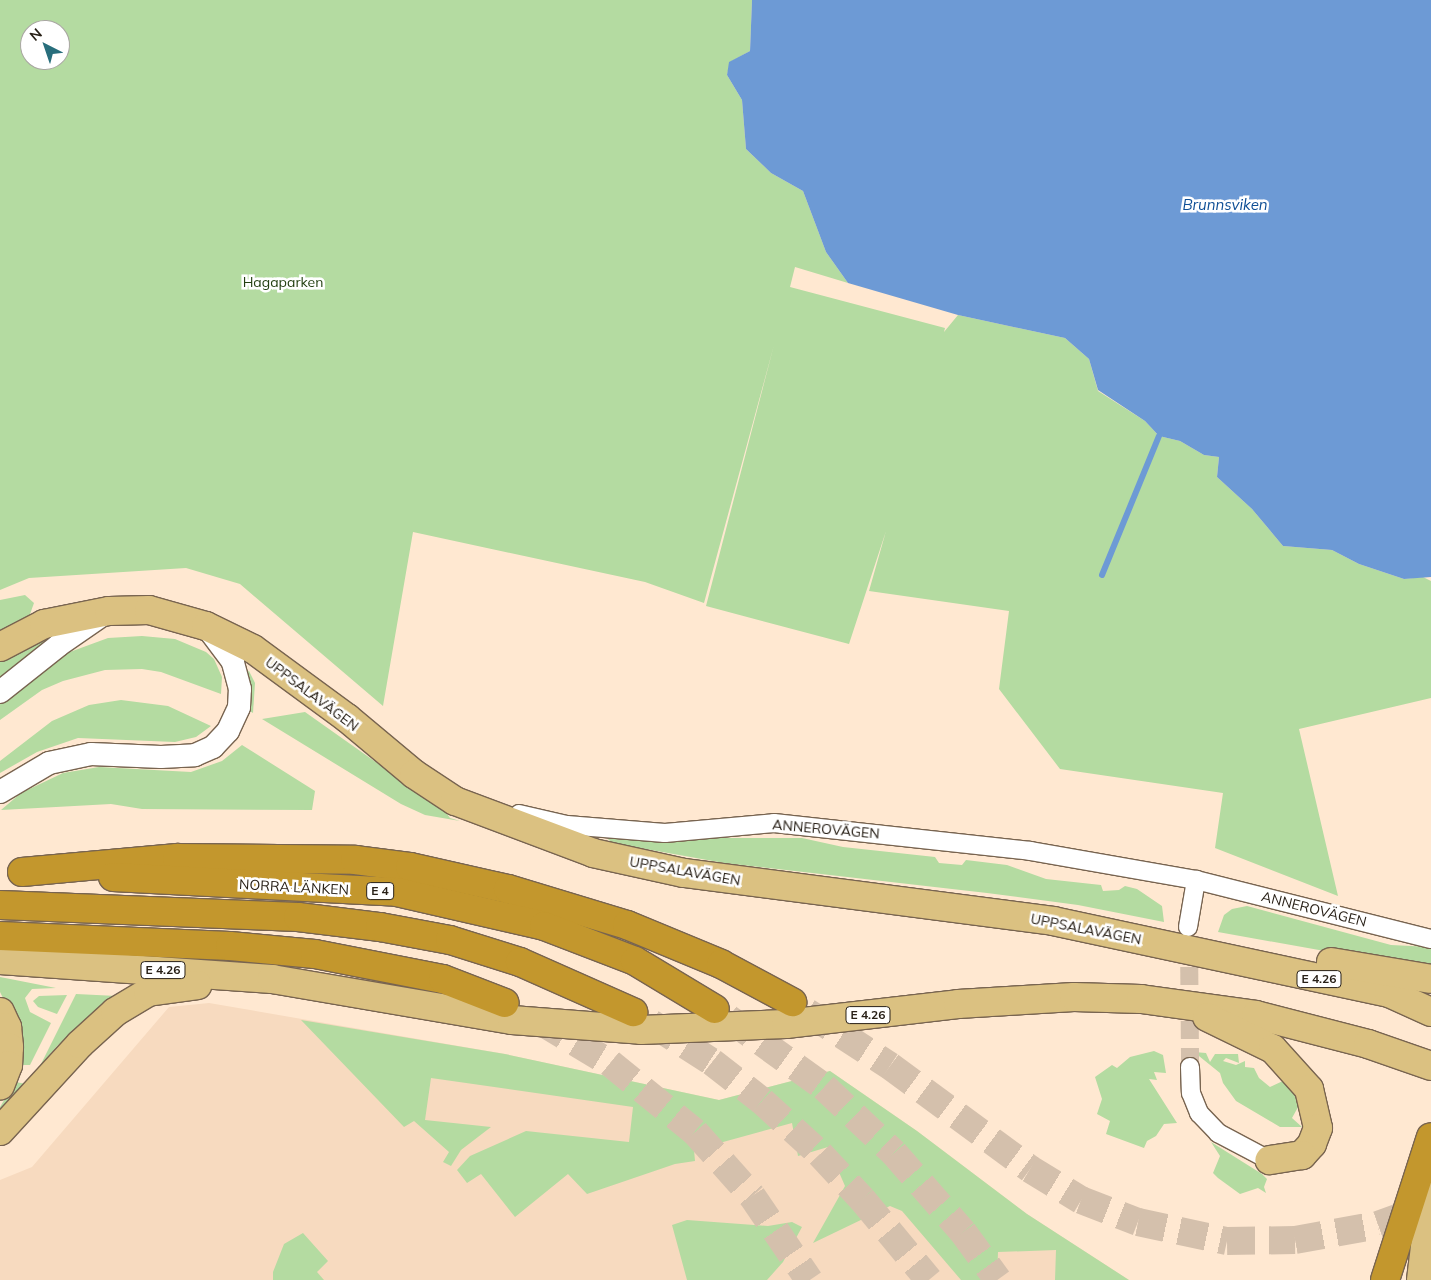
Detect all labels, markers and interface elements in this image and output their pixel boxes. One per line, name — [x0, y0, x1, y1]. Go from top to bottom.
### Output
north arrow — [20, 20, 70, 70]
text: N — [26, 24, 46, 45]
water label: Brunnsviken — [1182, 196, 1268, 214]
park label: Hagaparken — [243, 274, 323, 290]
street label: UPPSALAVÄGEN — [262, 653, 362, 735]
street label: ANNEROVÄGEN — [772, 816, 880, 842]
street label: UPPSALAVÄGEN — [628, 853, 742, 889]
street label: NORRA LÄNKEN — [239, 876, 349, 898]
road number: E 4 — [365, 881, 395, 900]
street label: ANNEROVÄGEN — [1260, 888, 1368, 930]
street label: UPPSALAVÄGEN — [1029, 910, 1143, 948]
road number: E 4.26 — [139, 960, 187, 980]
road number: E 4.26 — [1295, 970, 1343, 989]
road number: E 4.26 — [844, 1006, 892, 1024]

